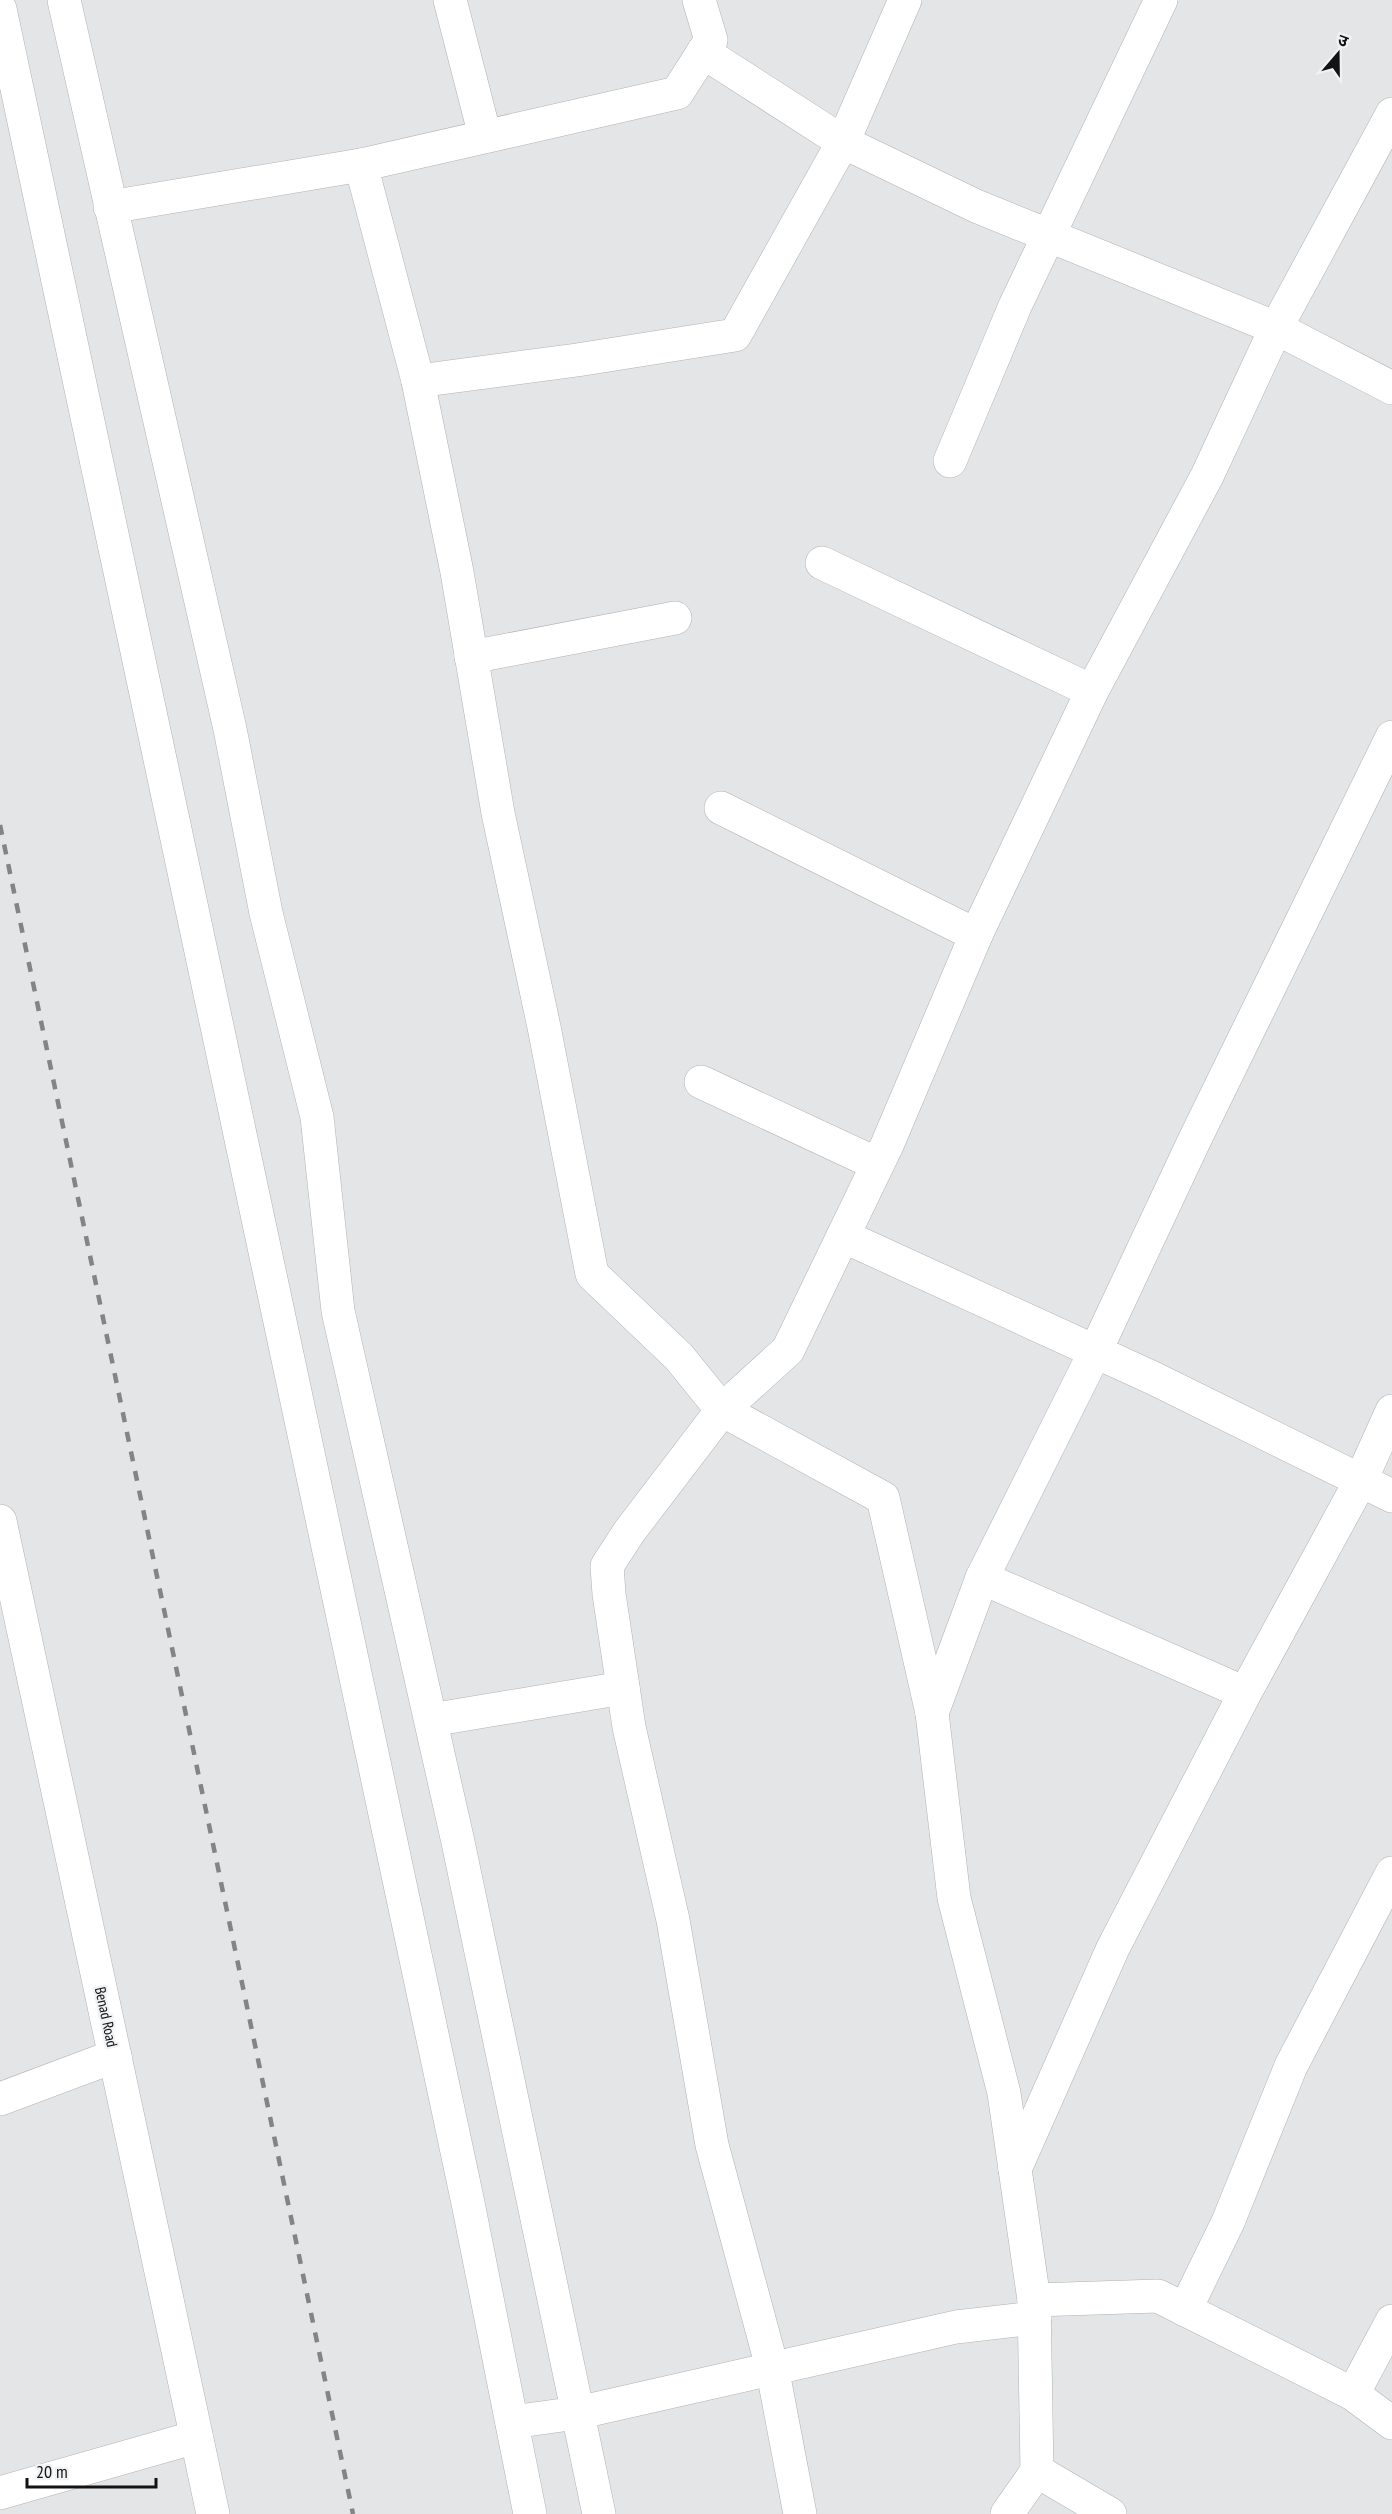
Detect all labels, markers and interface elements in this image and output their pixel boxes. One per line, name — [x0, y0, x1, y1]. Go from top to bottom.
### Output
north arrow — [1308, 24, 1368, 84]
text: उ — [1335, 29, 1352, 51]
street label: Benad Road — [91, 1985, 122, 2049]
scale bar — [27, 2451, 156, 2489]
text: 20 m — [36, 2460, 68, 2483]

